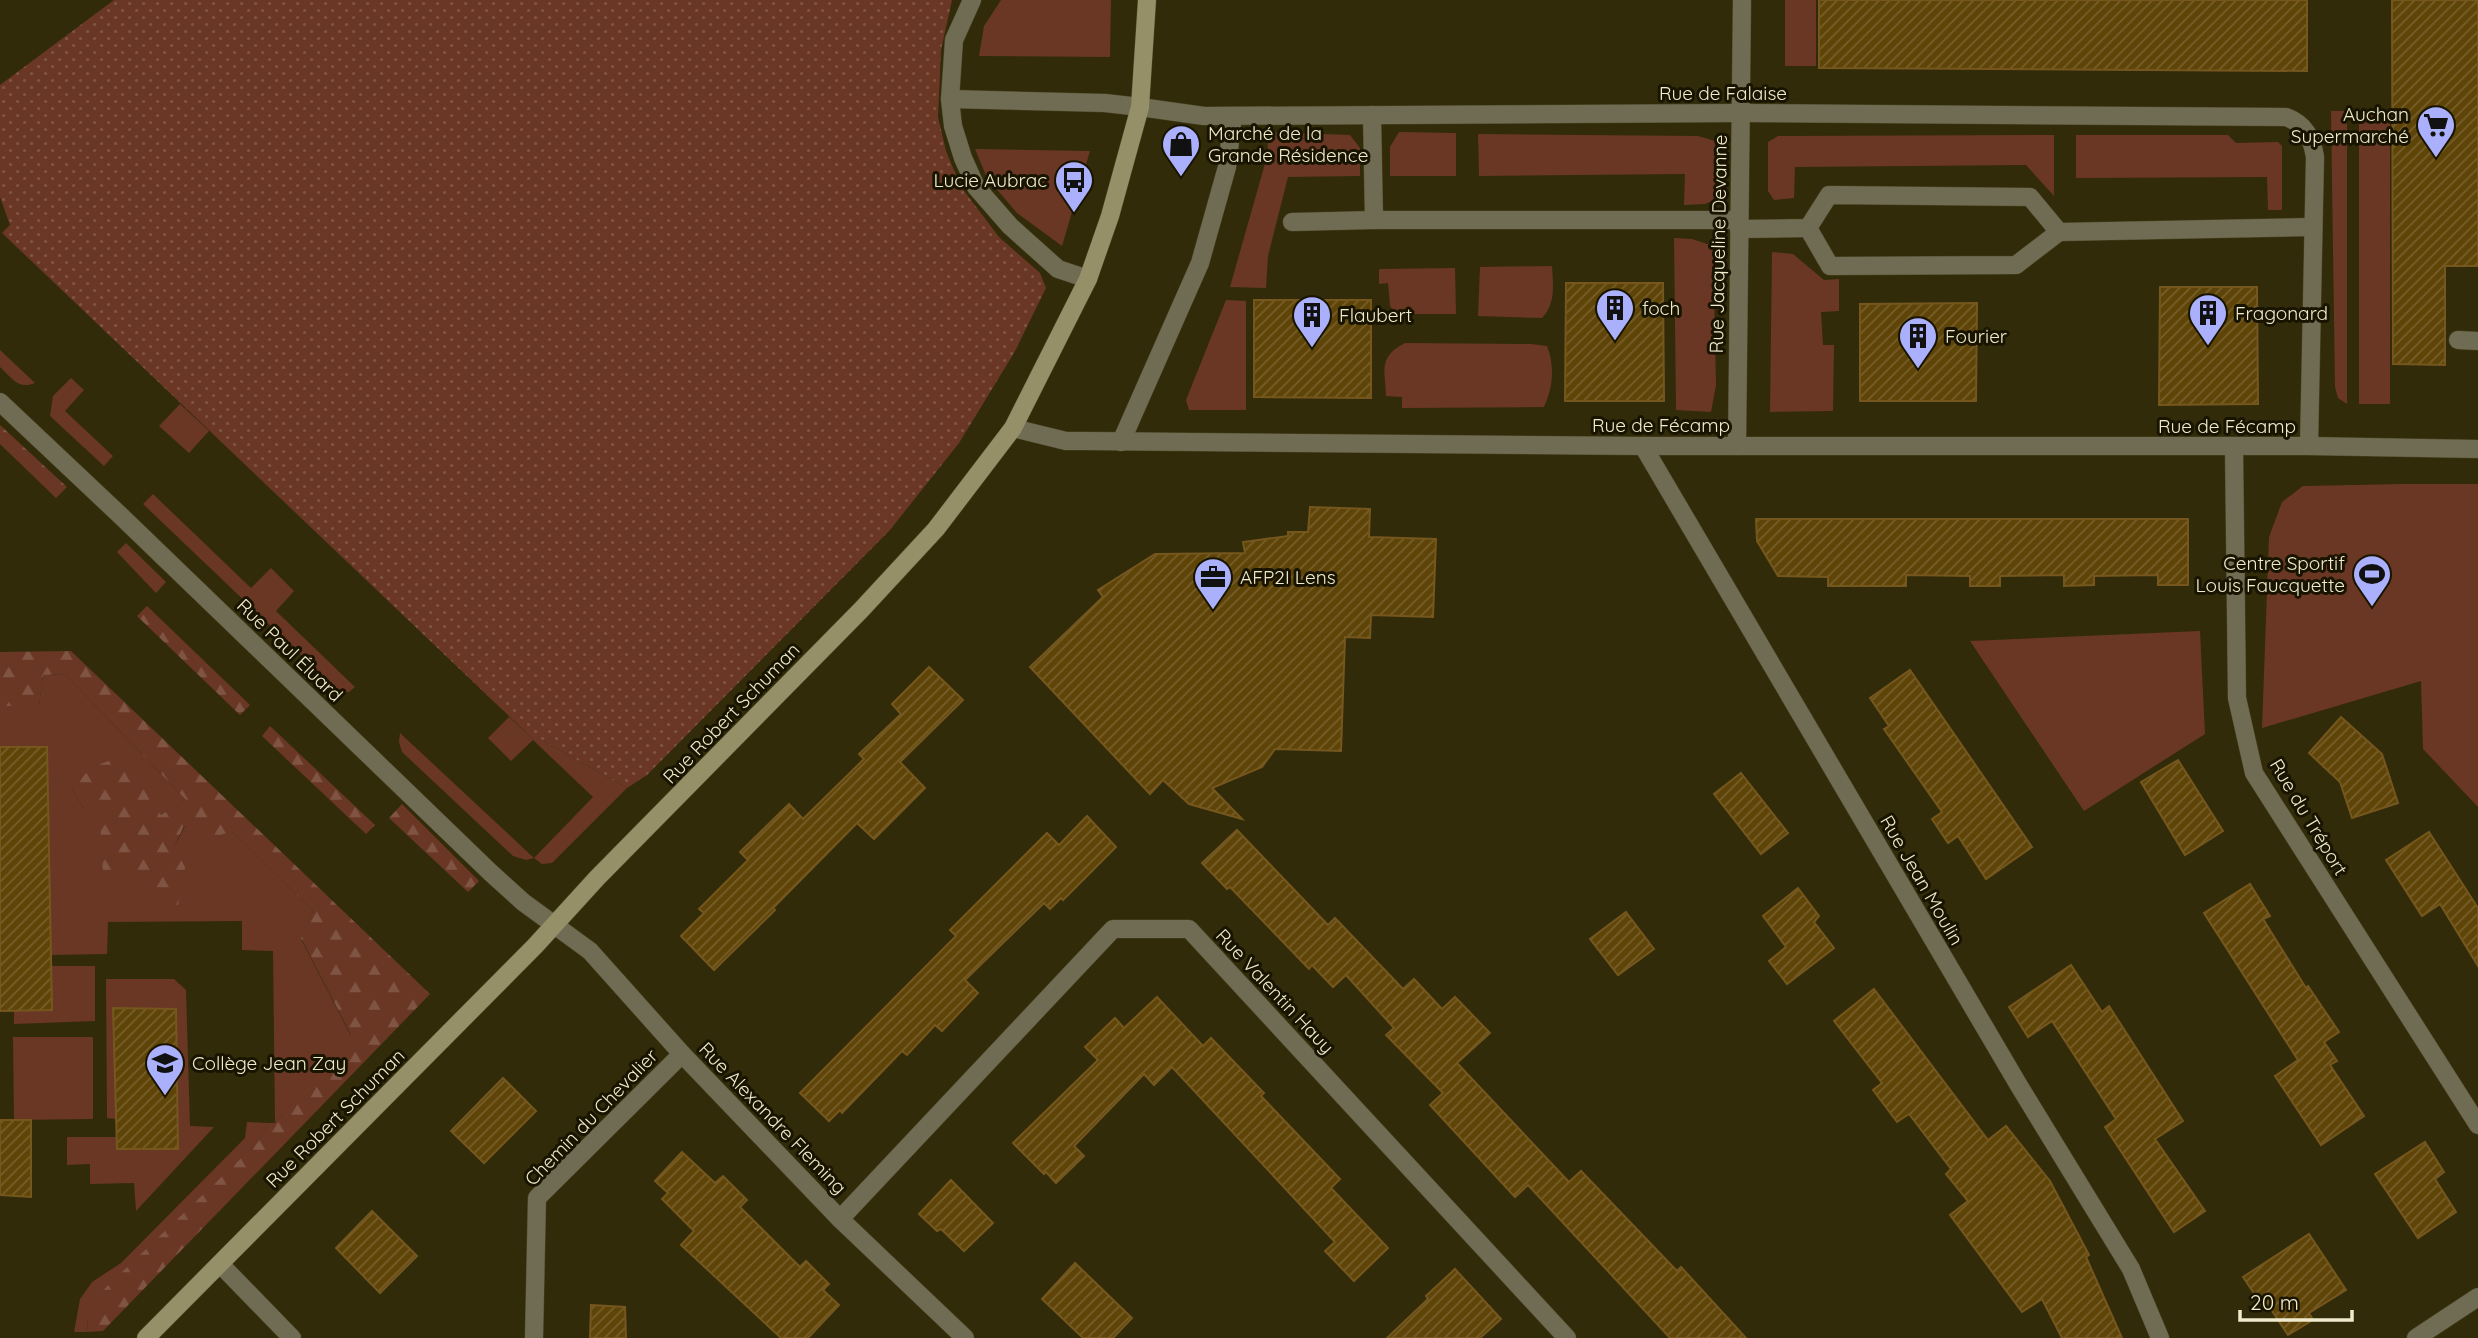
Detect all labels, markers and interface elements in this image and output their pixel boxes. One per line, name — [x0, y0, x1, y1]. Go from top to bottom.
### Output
street label: Rue de Falaise — [1659, 81, 1787, 105]
place label: Auchan Supermarché — [2291, 102, 2409, 148]
supermarket icon: Auchan Supermarché — [2415, 104, 2457, 159]
place label: Marché de la Grande Résidence — [1208, 121, 1368, 167]
shop icon: Marché de la Grande Résidence — [1160, 123, 1202, 178]
street label: Rue Jacqueline Devanne — [1704, 135, 1732, 353]
bus stop icon: Lucie Aubrac — [1053, 159, 1095, 214]
place label: Lucie Aubrac — [933, 168, 1047, 192]
building icon: foch — [1594, 287, 1636, 342]
building icon: Fragonard — [2187, 292, 2229, 347]
building icon: Flaubert — [1291, 294, 1333, 349]
place label: foch — [1642, 296, 1680, 320]
place label: Fragonard — [2235, 301, 2328, 325]
place label: Flaubert — [1339, 303, 1412, 327]
building icon: Fourier — [1897, 315, 1939, 370]
place label: Fourier — [1945, 324, 2008, 348]
street label: Rue de Fécamp — [1592, 413, 1730, 437]
street label: Rue de Fécamp — [2158, 414, 2296, 438]
place label: Centre Sportif Louis Faucquette — [2196, 551, 2345, 597]
sports icon: Centre Sportif Louis Faucquette — [2351, 553, 2393, 608]
office icon: AFP2I Lens — [1192, 556, 1234, 611]
place label: AFP2I Lens — [1240, 565, 1336, 589]
street label: Rue Paul Éluard — [232, 593, 348, 707]
street label: Rue Robert Schuman — [658, 638, 804, 788]
street label: Rue du Tréport — [2265, 754, 2353, 880]
street label: Rue Jean Moulin — [1875, 811, 1969, 949]
street label: Rue Valentin Hauy — [1211, 923, 1339, 1059]
street label: Rue Alexandre Fleming — [694, 1037, 852, 1199]
school or university icon: Collège Jean Zay — [144, 1042, 186, 1097]
street label: Chemin du Chevalier — [519, 1043, 663, 1190]
street label: Rue Robert Schuman — [261, 1044, 409, 1192]
place label: Collège Jean Zay — [192, 1051, 346, 1075]
scale bar — [2240, 1278, 2352, 1322]
text: 20 m — [2250, 1289, 2299, 1315]

